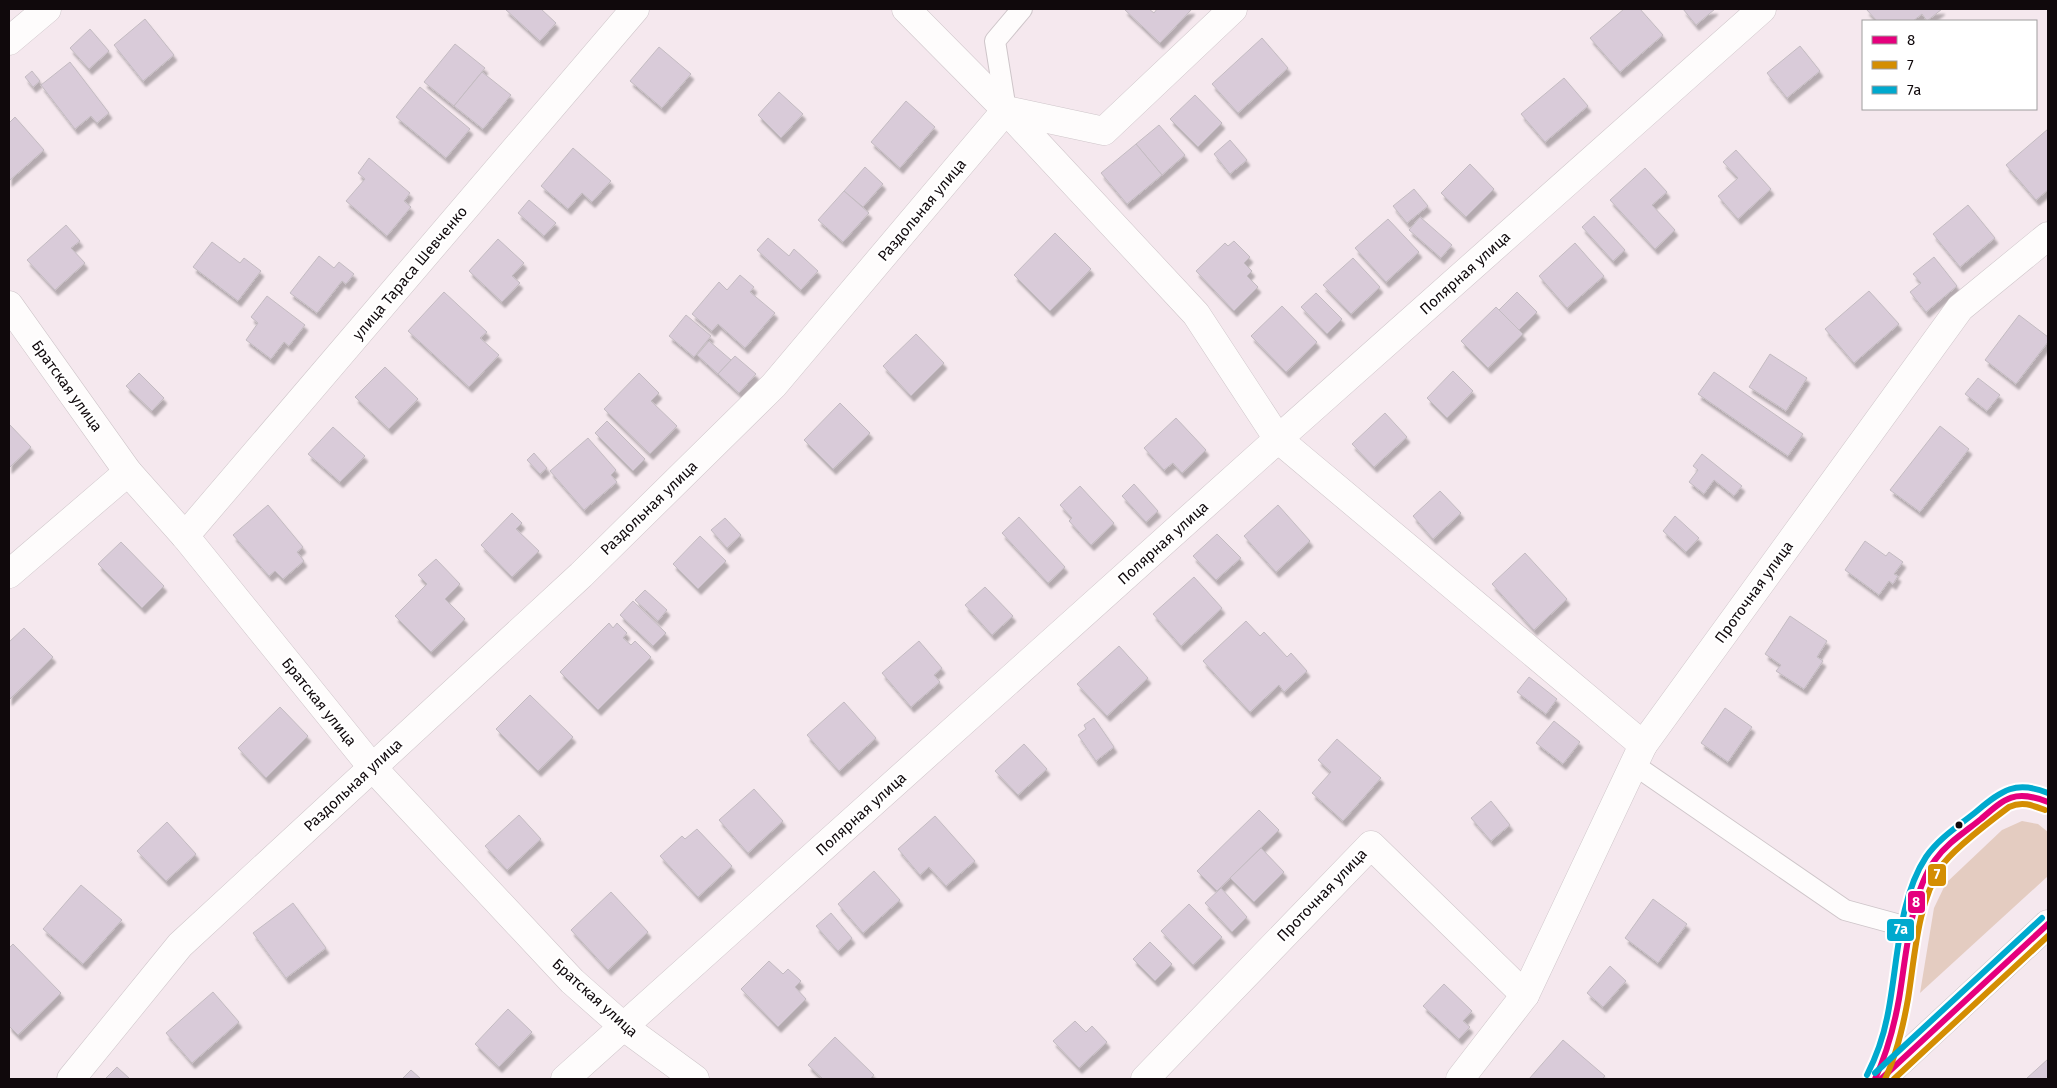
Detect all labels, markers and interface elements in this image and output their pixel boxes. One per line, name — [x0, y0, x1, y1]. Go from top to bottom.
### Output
legend — [1862, 20, 2037, 110]
text: 8 — [1907, 31, 1915, 49]
text: 7 — [1907, 56, 1914, 74]
text: 7а — [1907, 81, 1921, 99]
street label: Раздольная улица — [874, 155, 970, 265]
street label: улица Тараса Шевченко — [349, 202, 471, 344]
street label: Полярная улица — [1416, 228, 1514, 318]
street label: Братская улица — [28, 337, 106, 435]
street label: Раздольная улица — [597, 457, 701, 559]
street label: Полярная улица — [1114, 498, 1212, 588]
street label: Проточная улица — [1711, 537, 1797, 647]
street label: Братская улица — [278, 654, 360, 750]
street label: Раздольная улица — [300, 735, 406, 835]
street label: Полярная улица — [812, 769, 910, 859]
unlabelled marker — [1954, 820, 1964, 830]
street label: Проточная улица — [1273, 845, 1371, 945]
line badge: 7 — [1927, 863, 1947, 887]
text: 7 — [1934, 866, 1941, 883]
line badge: 8 — [1907, 890, 1926, 914]
text: 8 — [1912, 894, 1920, 911]
line badge: 7а — [1886, 918, 1915, 942]
text: 7а — [1894, 921, 1908, 938]
street label: Братская улица — [549, 955, 641, 1041]

